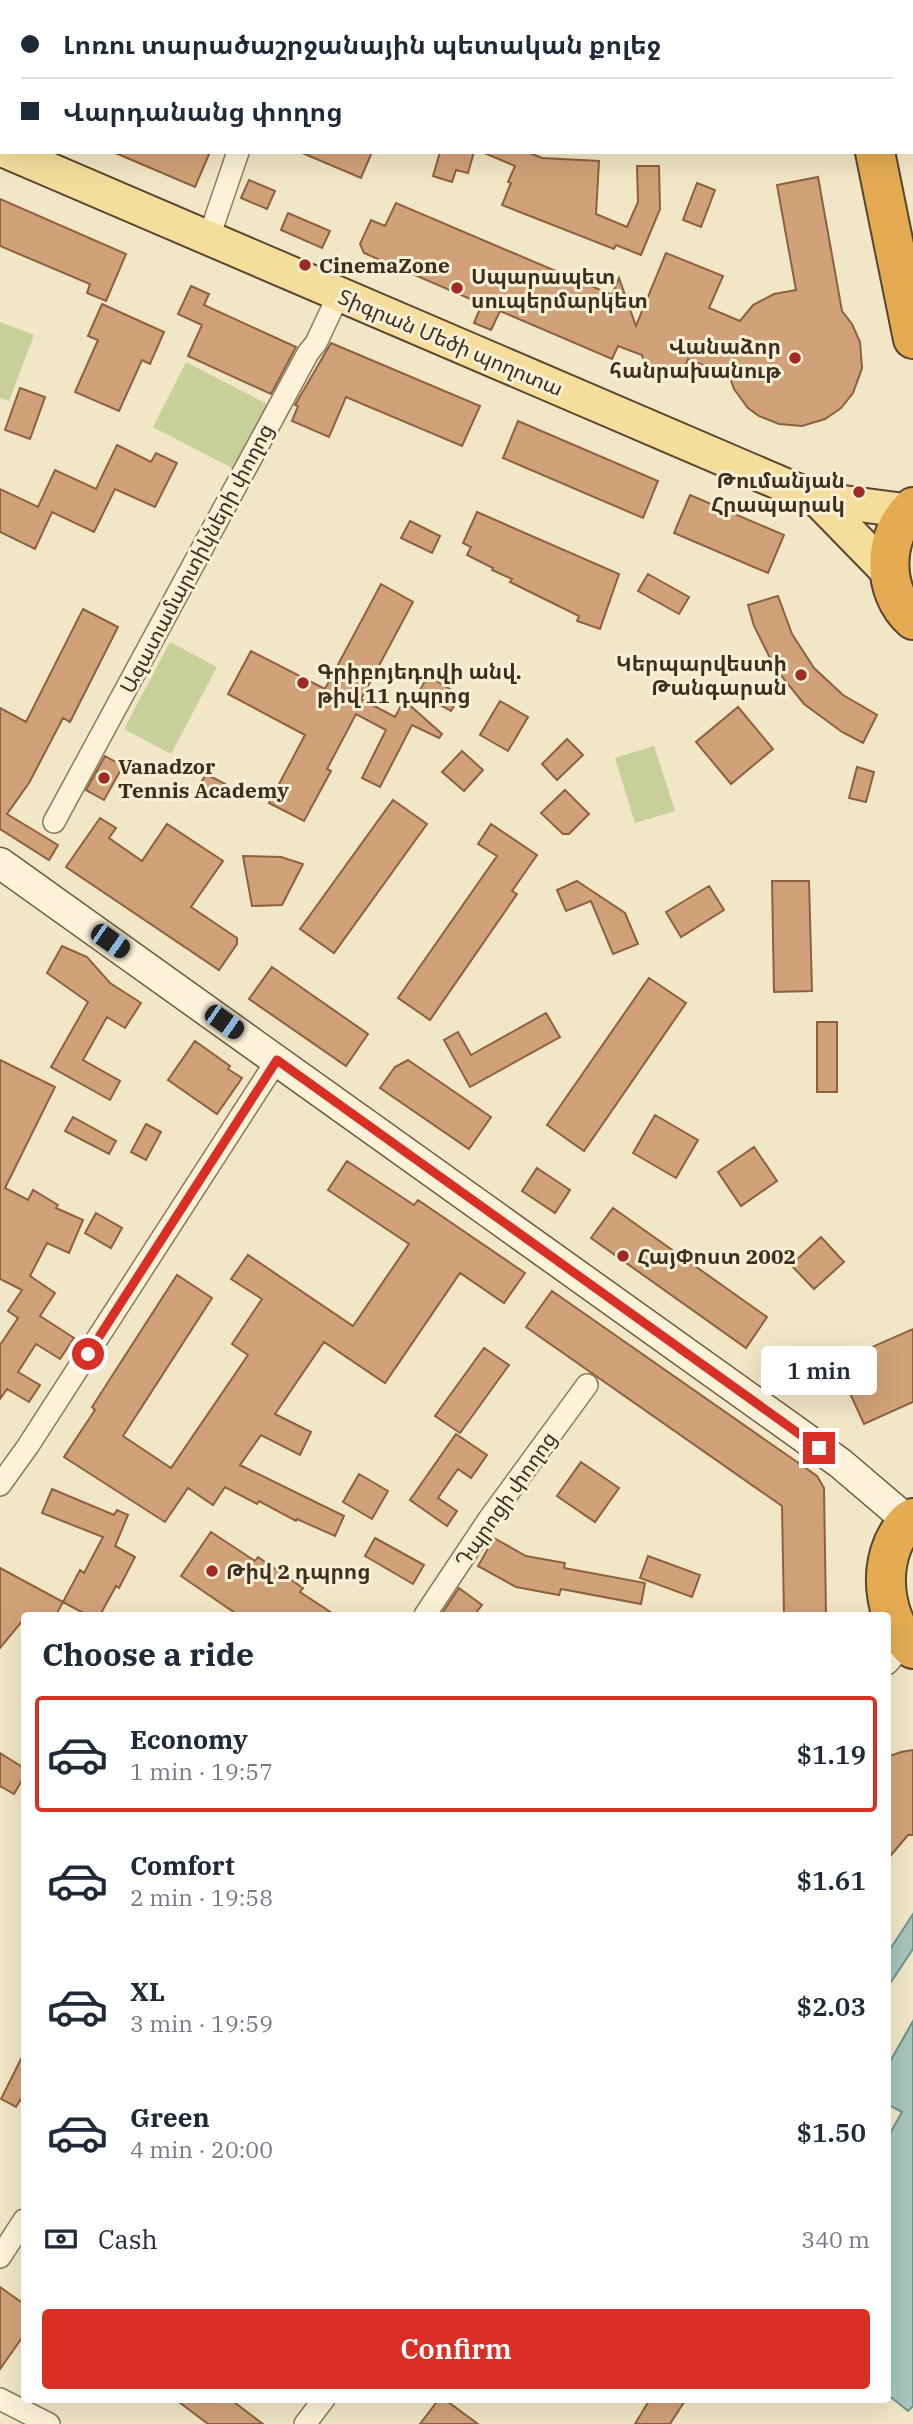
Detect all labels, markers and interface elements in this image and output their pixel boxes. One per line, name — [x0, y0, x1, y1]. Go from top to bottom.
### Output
text: Լոռու տարածաշրջանային պետական քոլեջ — [63, 27, 661, 61]
text: Վարդանանց փողոց — [63, 94, 343, 128]
place label: CinemaZone — [319, 251, 450, 279]
marker: CinemaZone — [297, 257, 313, 273]
place label: Սպարապետ սուպերմարկետ — [471, 262, 648, 314]
marker: Սպարապետ սուպերմարկետ — [449, 280, 465, 296]
street label: Տիգրան Մեծի պողոտա — [334, 282, 568, 402]
place label: Վանաձոր հանրախանութ — [609, 332, 781, 384]
marker: Վանաձոր հանրախանութ — [787, 350, 803, 366]
street label: Ազատամարտիկների փողոց — [113, 418, 279, 698]
place label: Թումանյան Հրապարակ — [711, 466, 845, 518]
marker: Թումանյան Հրապարակ — [851, 484, 867, 500]
place label: Կերպարվեստի Թանգարան — [616, 649, 787, 701]
place label: Գրիբոյեդովի անվ. թիվ 11 դպրոց — [317, 657, 522, 709]
marker: Կերպարվեստի Թանգարան — [793, 667, 809, 683]
marker: Գրիբոյեդովի անվ. թիվ 11 դպրոց — [295, 675, 311, 691]
place label: Vanadzor Tennis Academy — [118, 752, 289, 804]
marker: Vanadzor Tennis Academy — [96, 770, 112, 786]
car — [87, 920, 134, 962]
car — [201, 1001, 248, 1043]
place label: ՀայՓոստ 2002 — [637, 1242, 796, 1270]
marker: ՀայՓոստ 2002 — [615, 1248, 631, 1264]
route start — [72, 1338, 104, 1370]
callout: 1 min — [761, 1346, 877, 1396]
text: 1 min — [787, 1355, 851, 1385]
street label: Դպրոցի փողոց — [448, 1426, 562, 1572]
route end — [803, 1432, 835, 1464]
place label: Թիվ 2 դպրոց — [226, 1557, 371, 1585]
marker: Թիվ 2 դպրոց — [204, 1563, 220, 1579]
text: Choose a ride — [42, 1633, 254, 1675]
text: Economy — [130, 1722, 248, 1756]
icon: car — [46, 1723, 109, 1786]
text: $1.19 — [797, 1737, 866, 1771]
text: 1 min · 19:57 — [130, 1756, 273, 1786]
text: Comfort — [130, 1848, 235, 1882]
icon: car — [46, 1849, 109, 1912]
text: $1.61 — [797, 1863, 866, 1897]
text: 2 min · 19:58 — [130, 1882, 273, 1912]
text: XL — [130, 1974, 165, 2008]
icon: car — [46, 1975, 109, 2038]
text: $2.03 — [797, 1989, 866, 2023]
text: 3 min · 19:59 — [130, 2008, 273, 2038]
text: Green — [130, 2100, 210, 2134]
icon: car — [46, 2101, 109, 2164]
text: $1.50 — [797, 2115, 866, 2149]
text: 4 min · 20:00 — [130, 2134, 273, 2164]
icon: cash — [42, 2220, 80, 2258]
text: Cash — [98, 2222, 158, 2256]
text: 340 m — [801, 2224, 870, 2254]
button: Confirm — [42, 2309, 870, 2389]

